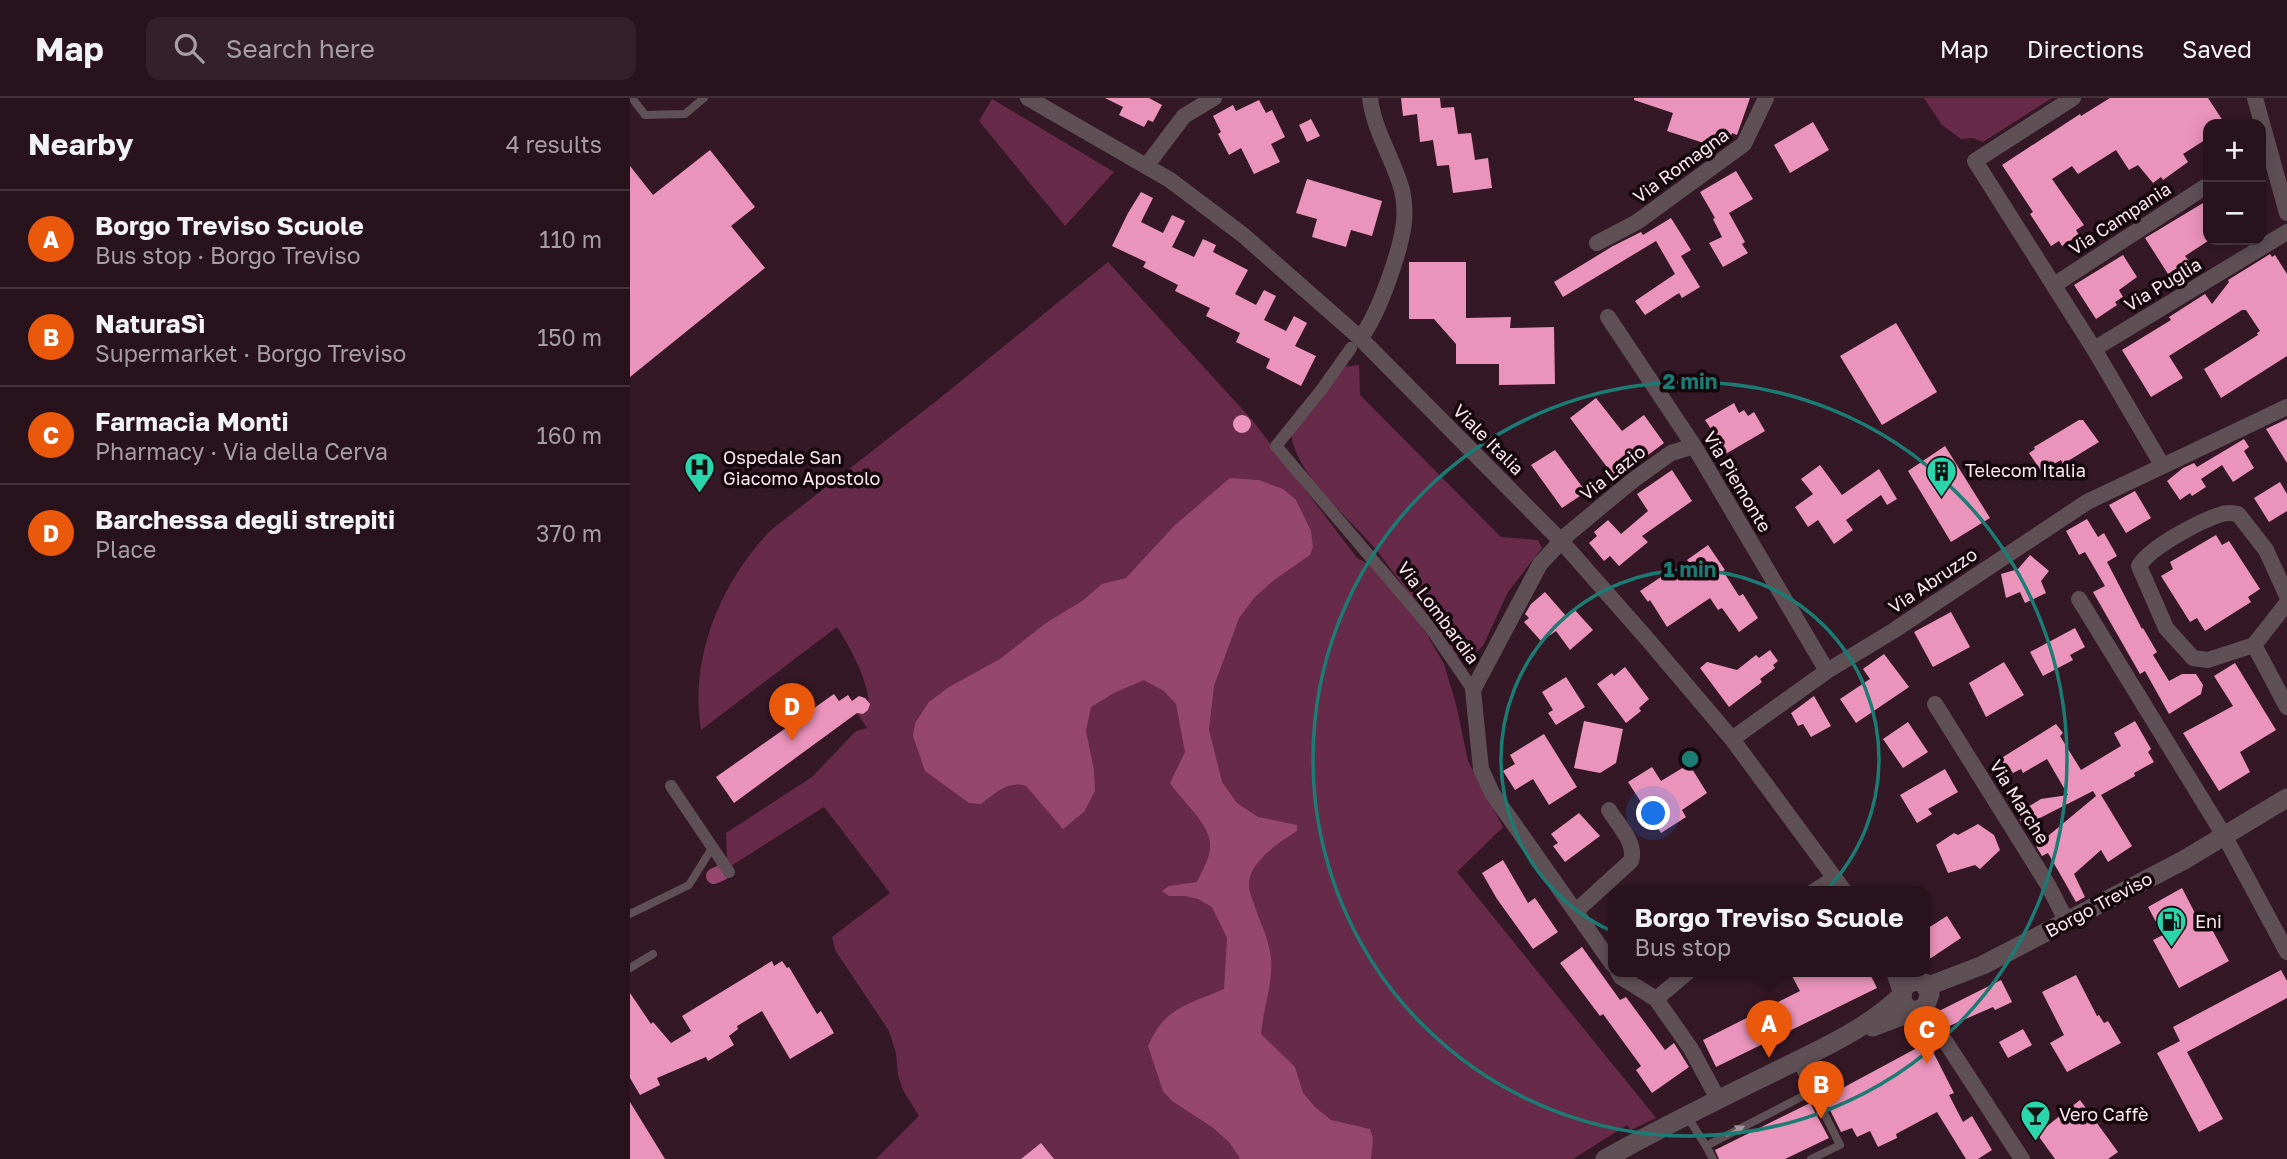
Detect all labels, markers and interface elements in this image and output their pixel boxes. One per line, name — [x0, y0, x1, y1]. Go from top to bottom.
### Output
search box — [146, 17, 636, 80]
text: Map — [35, 29, 104, 68]
icon: search — [170, 29, 208, 67]
text: Search here — [226, 33, 375, 64]
text: Map — [1940, 34, 1989, 63]
text: Directions — [2027, 34, 2144, 63]
text: Saved — [2182, 34, 2252, 63]
map controls — [2203, 119, 2266, 245]
button: + — [2203, 119, 2266, 182]
street label: Via Romagna — [1628, 123, 1733, 207]
text: Nearby — [28, 126, 133, 162]
text: 4 results — [506, 130, 602, 158]
street label: Via Campania — [2064, 177, 2175, 259]
button: − — [2203, 182, 2266, 245]
text: Borgo Treviso Scuole — [95, 210, 364, 241]
text: A — [43, 225, 59, 253]
text: 110 m — [539, 225, 602, 253]
text: Bus stop · Borgo Treviso — [95, 241, 361, 269]
street label: Via Puglia — [2120, 253, 2205, 316]
text: NaturaSì — [95, 308, 205, 339]
text: B — [43, 323, 59, 351]
text: 150 m — [537, 323, 602, 351]
text: Supermarket · Borgo Treviso — [95, 339, 406, 367]
text: 2 min — [1663, 368, 1717, 394]
street label: Viale Italia — [1449, 399, 1529, 479]
text: Farmacia Monti — [95, 406, 289, 437]
text: C — [43, 421, 59, 449]
text: 160 m — [537, 421, 602, 449]
street label: Via Piemonte — [1699, 427, 1777, 536]
text: Pharmacy · Via della Cerva — [95, 437, 388, 465]
street label: Via Lazio — [1575, 440, 1649, 505]
place label: Ospedale San Giacomo Apostolo — [723, 446, 880, 489]
hospital icon: Ospedale San Giacomo Apostolo — [683, 451, 717, 495]
building icon: Telecom Italia — [1925, 454, 1959, 498]
place label: Telecom Italia — [1965, 459, 2086, 481]
text: Barchessa degli strepiti — [95, 504, 395, 535]
text: D — [43, 519, 59, 547]
text: 370 m — [536, 519, 602, 547]
text: Place — [95, 535, 156, 563]
street label: Via Abruzzo — [1884, 543, 1981, 618]
text: 1 min — [1664, 556, 1716, 582]
street label: Via Lombardia — [1393, 557, 1484, 668]
pin: D — [769, 683, 815, 741]
centre of rings — [1678, 747, 1702, 771]
street label: Via Marche — [1985, 755, 2054, 848]
your location — [1636, 796, 1670, 830]
street label: Borgo Treviso — [2041, 867, 2156, 941]
popup — [1608, 886, 1930, 977]
text: Borgo Treviso Scuole — [1635, 902, 1903, 933]
fuel station icon: Eni — [2155, 905, 2189, 949]
place label: Eni — [2195, 910, 2222, 932]
text: Bus stop — [1635, 933, 1731, 961]
pin: A — [1746, 1000, 1792, 1058]
pin: C — [1904, 1006, 1950, 1064]
pin: B — [1798, 1061, 1844, 1119]
bar icon: Vero Caffè — [2019, 1098, 2053, 1142]
place label: Vero Caffè — [2059, 1103, 2149, 1125]
one-way arrow — [1725, 1125, 1745, 1137]

